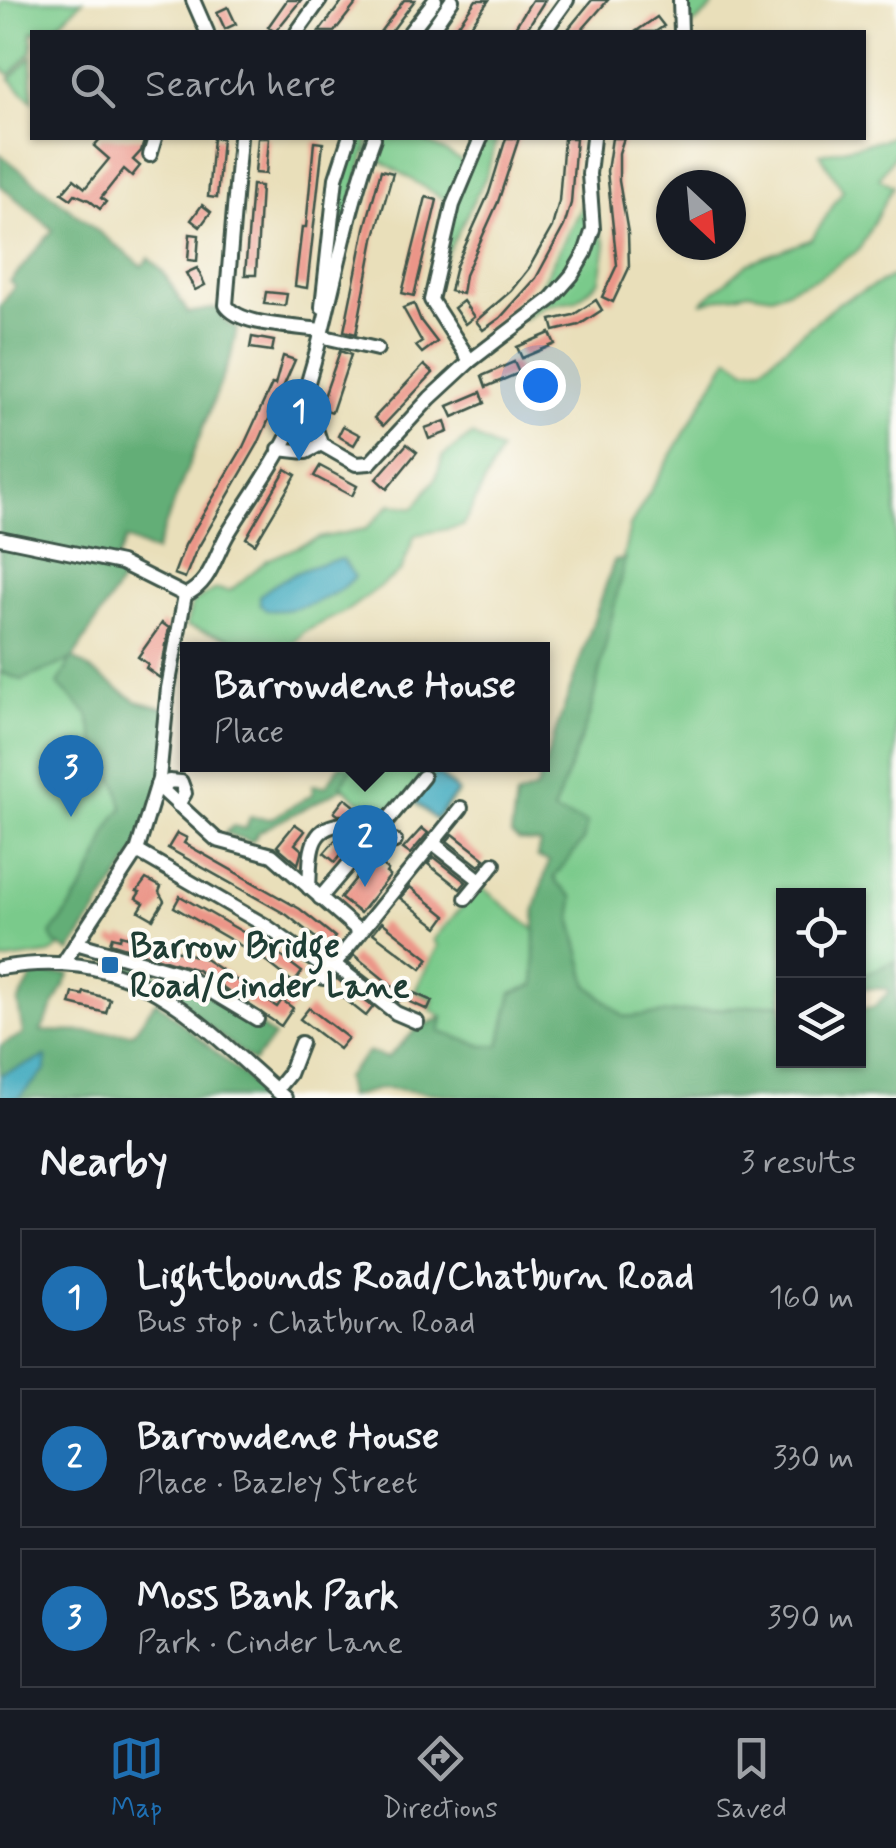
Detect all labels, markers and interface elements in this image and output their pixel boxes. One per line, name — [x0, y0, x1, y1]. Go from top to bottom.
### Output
search box — [30, 30, 866, 140]
icon: search — [65, 58, 120, 113]
text: Search here — [145, 61, 336, 110]
north arrow — [656, 170, 746, 260]
your location — [515, 360, 566, 411]
pin: 1 — [266, 378, 332, 461]
popup — [180, 642, 550, 772]
text: Barrowdene House — [214, 662, 516, 711]
text: Place — [214, 711, 284, 753]
pin: 3 — [38, 734, 104, 817]
pin: 2 — [332, 804, 398, 887]
map controls — [776, 888, 866, 1068]
button: locate — [776, 888, 866, 978]
place label: Barrow Bridge Road/Cinder Lane — [130, 924, 410, 1010]
marker: Barrow Bridge Road/Cinder Lane — [99, 954, 121, 976]
button: layers — [776, 978, 866, 1068]
text: Nearby — [40, 1136, 168, 1191]
text: 3 results — [740, 1142, 856, 1184]
text: Lightbounds Road/Chatburn Road — [137, 1253, 694, 1302]
text: 1 — [67, 1277, 82, 1319]
text: 160 m — [769, 1277, 854, 1319]
text: Bus stop · Chatburn Road — [137, 1302, 475, 1344]
text: Barrowdene House — [137, 1413, 439, 1462]
text: 2 — [67, 1437, 82, 1479]
text: 330 m — [773, 1437, 854, 1479]
text: Place · Bazley Street — [137, 1462, 418, 1504]
text: Moss Bank Park — [137, 1573, 398, 1622]
text: 3 — [67, 1597, 82, 1639]
text: 390 m — [767, 1597, 854, 1639]
text: Park · Cinder Lane — [137, 1622, 403, 1664]
tab: Map — [109, 1731, 164, 1828]
tab: Directions — [383, 1731, 498, 1828]
tab: Saved — [716, 1731, 787, 1828]

